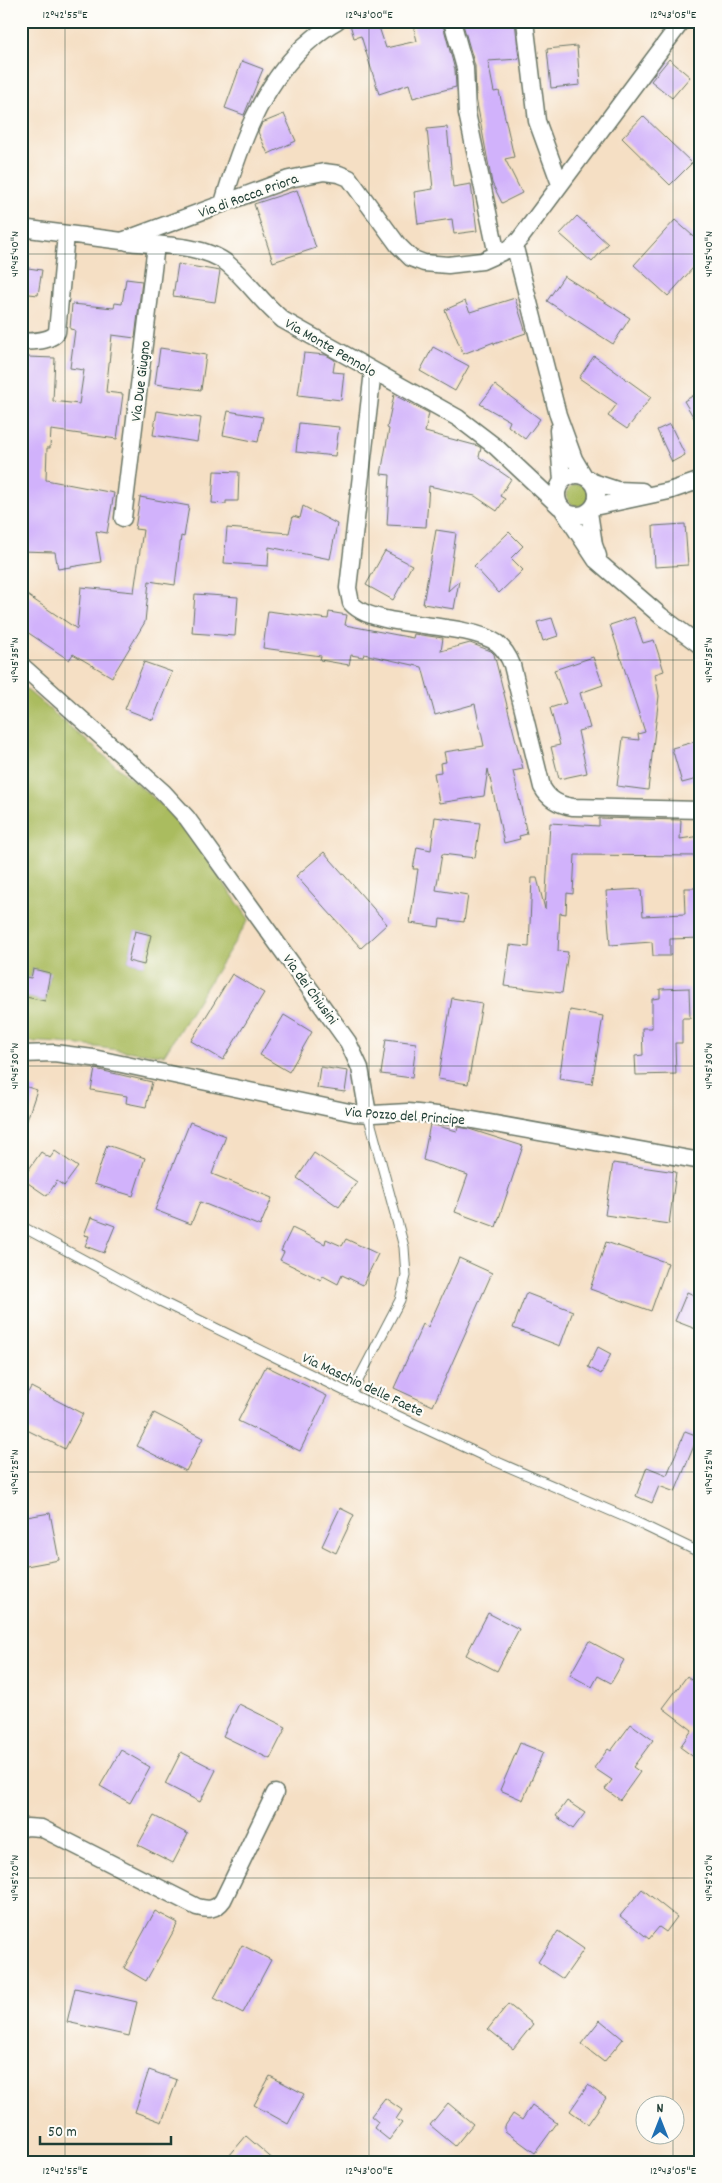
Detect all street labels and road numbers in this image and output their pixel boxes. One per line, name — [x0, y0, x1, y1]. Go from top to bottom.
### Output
street label: Via di Rocca Priora — [196, 168, 302, 225]
street label: Via Monte Pennolo — [280, 314, 380, 384]
street label: Via Due Giugno — [126, 339, 158, 423]
street label: Via dei Chiusini — [276, 950, 343, 1030]
street label: Via Pozzo del Principe — [344, 1102, 466, 1132]
street label: Via Maschio delle Faete — [298, 1348, 427, 1424]

